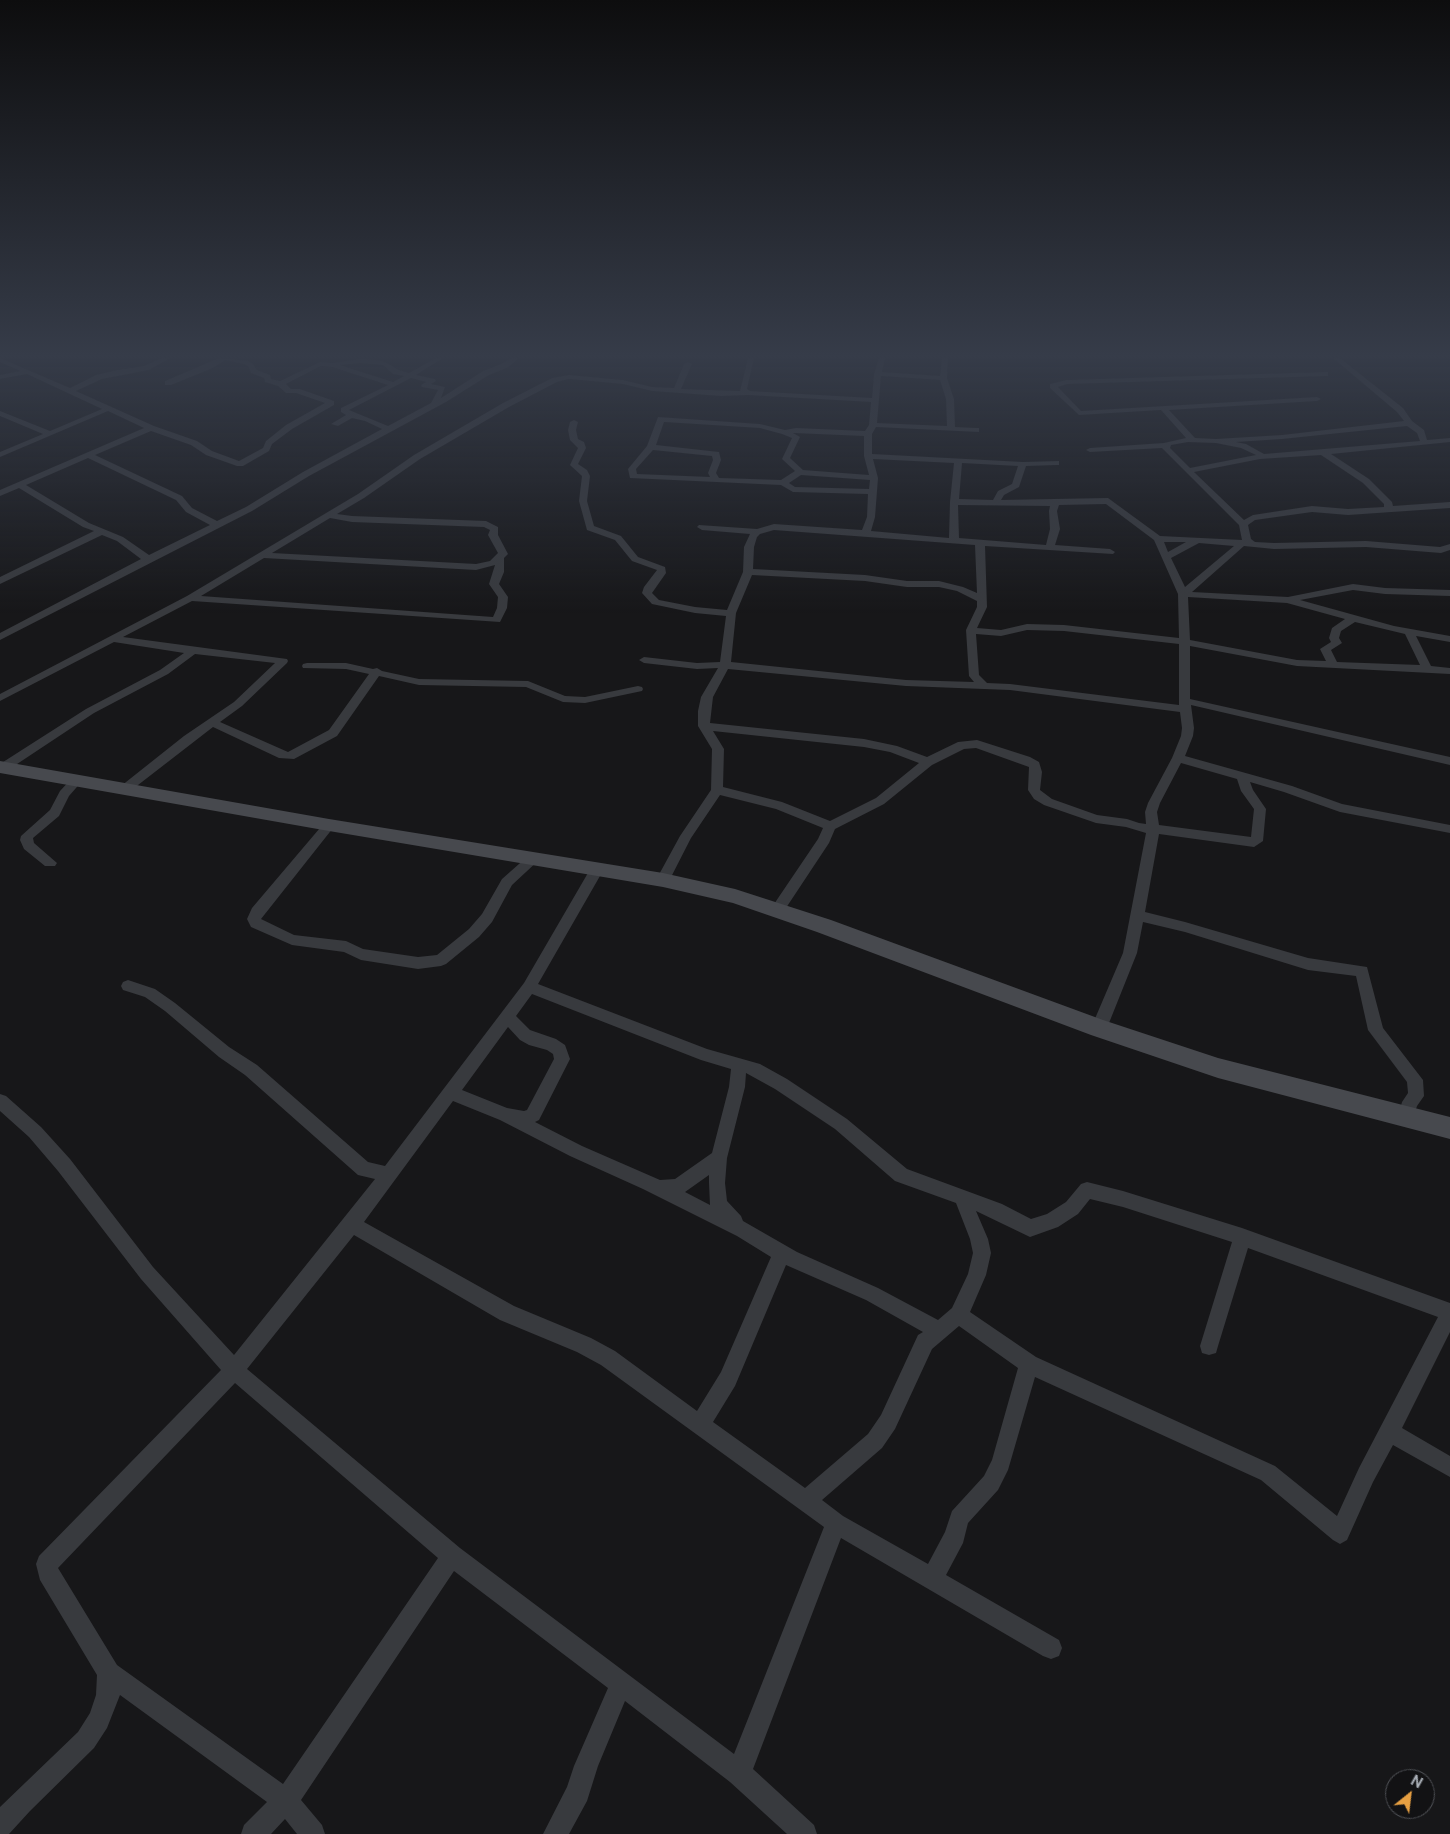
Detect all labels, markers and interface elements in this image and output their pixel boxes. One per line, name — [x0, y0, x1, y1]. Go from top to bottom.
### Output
north arrow — [1385, 1769, 1435, 1819]
text: N — [1408, 1772, 1425, 1791]

